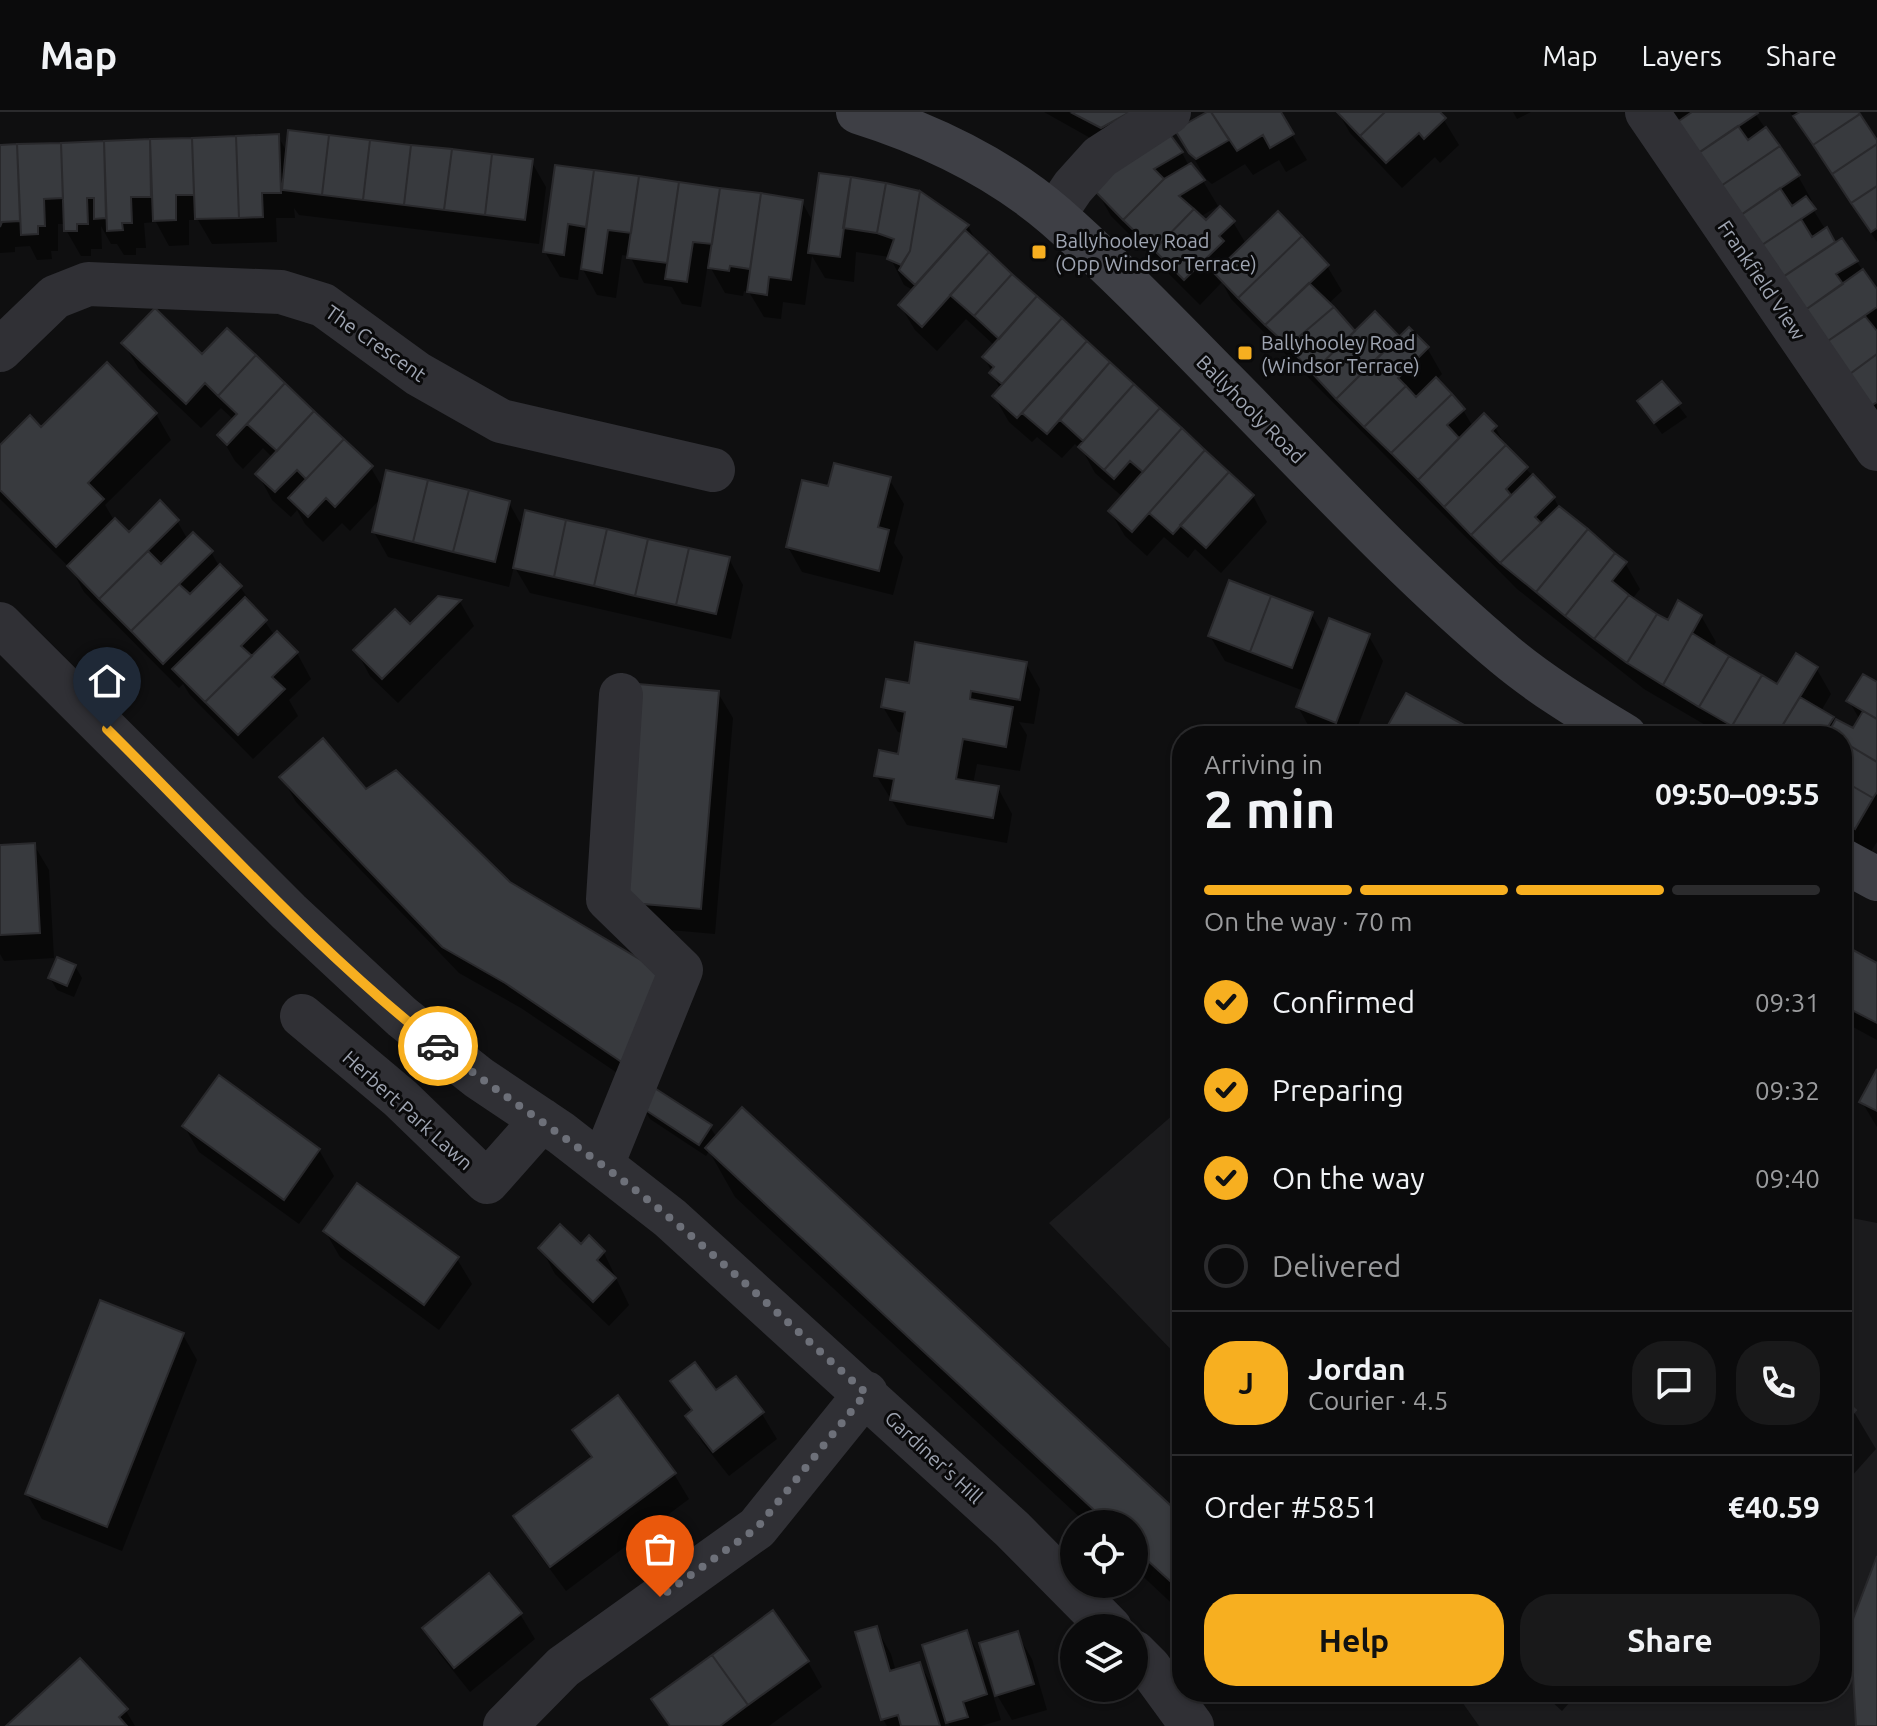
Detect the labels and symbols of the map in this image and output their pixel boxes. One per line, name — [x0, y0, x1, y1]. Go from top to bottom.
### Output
street label: Frankfield View — [1714, 216, 1811, 345]
place label: Ballyhooley Road (Opp Windsor Terrace) — [1055, 229, 1257, 275]
marker: Ballyhooley Road (Opp Windsor Terrace) — [1030, 243, 1048, 261]
street label: The Crescent — [321, 300, 431, 386]
place label: Ballyhooley Road (Windsor Terrace) — [1261, 331, 1420, 377]
marker: Ballyhooley Road (Windsor Terrace) — [1236, 344, 1254, 362]
street label: Ballyhooly Road — [1192, 350, 1310, 468]
pin — [73, 647, 141, 729]
courier — [398, 1006, 478, 1086]
street label: Herbert Park Lawn — [338, 1046, 478, 1174]
street label: Gardiner's Hill — [880, 1406, 988, 1508]
pin — [626, 1515, 694, 1597]

